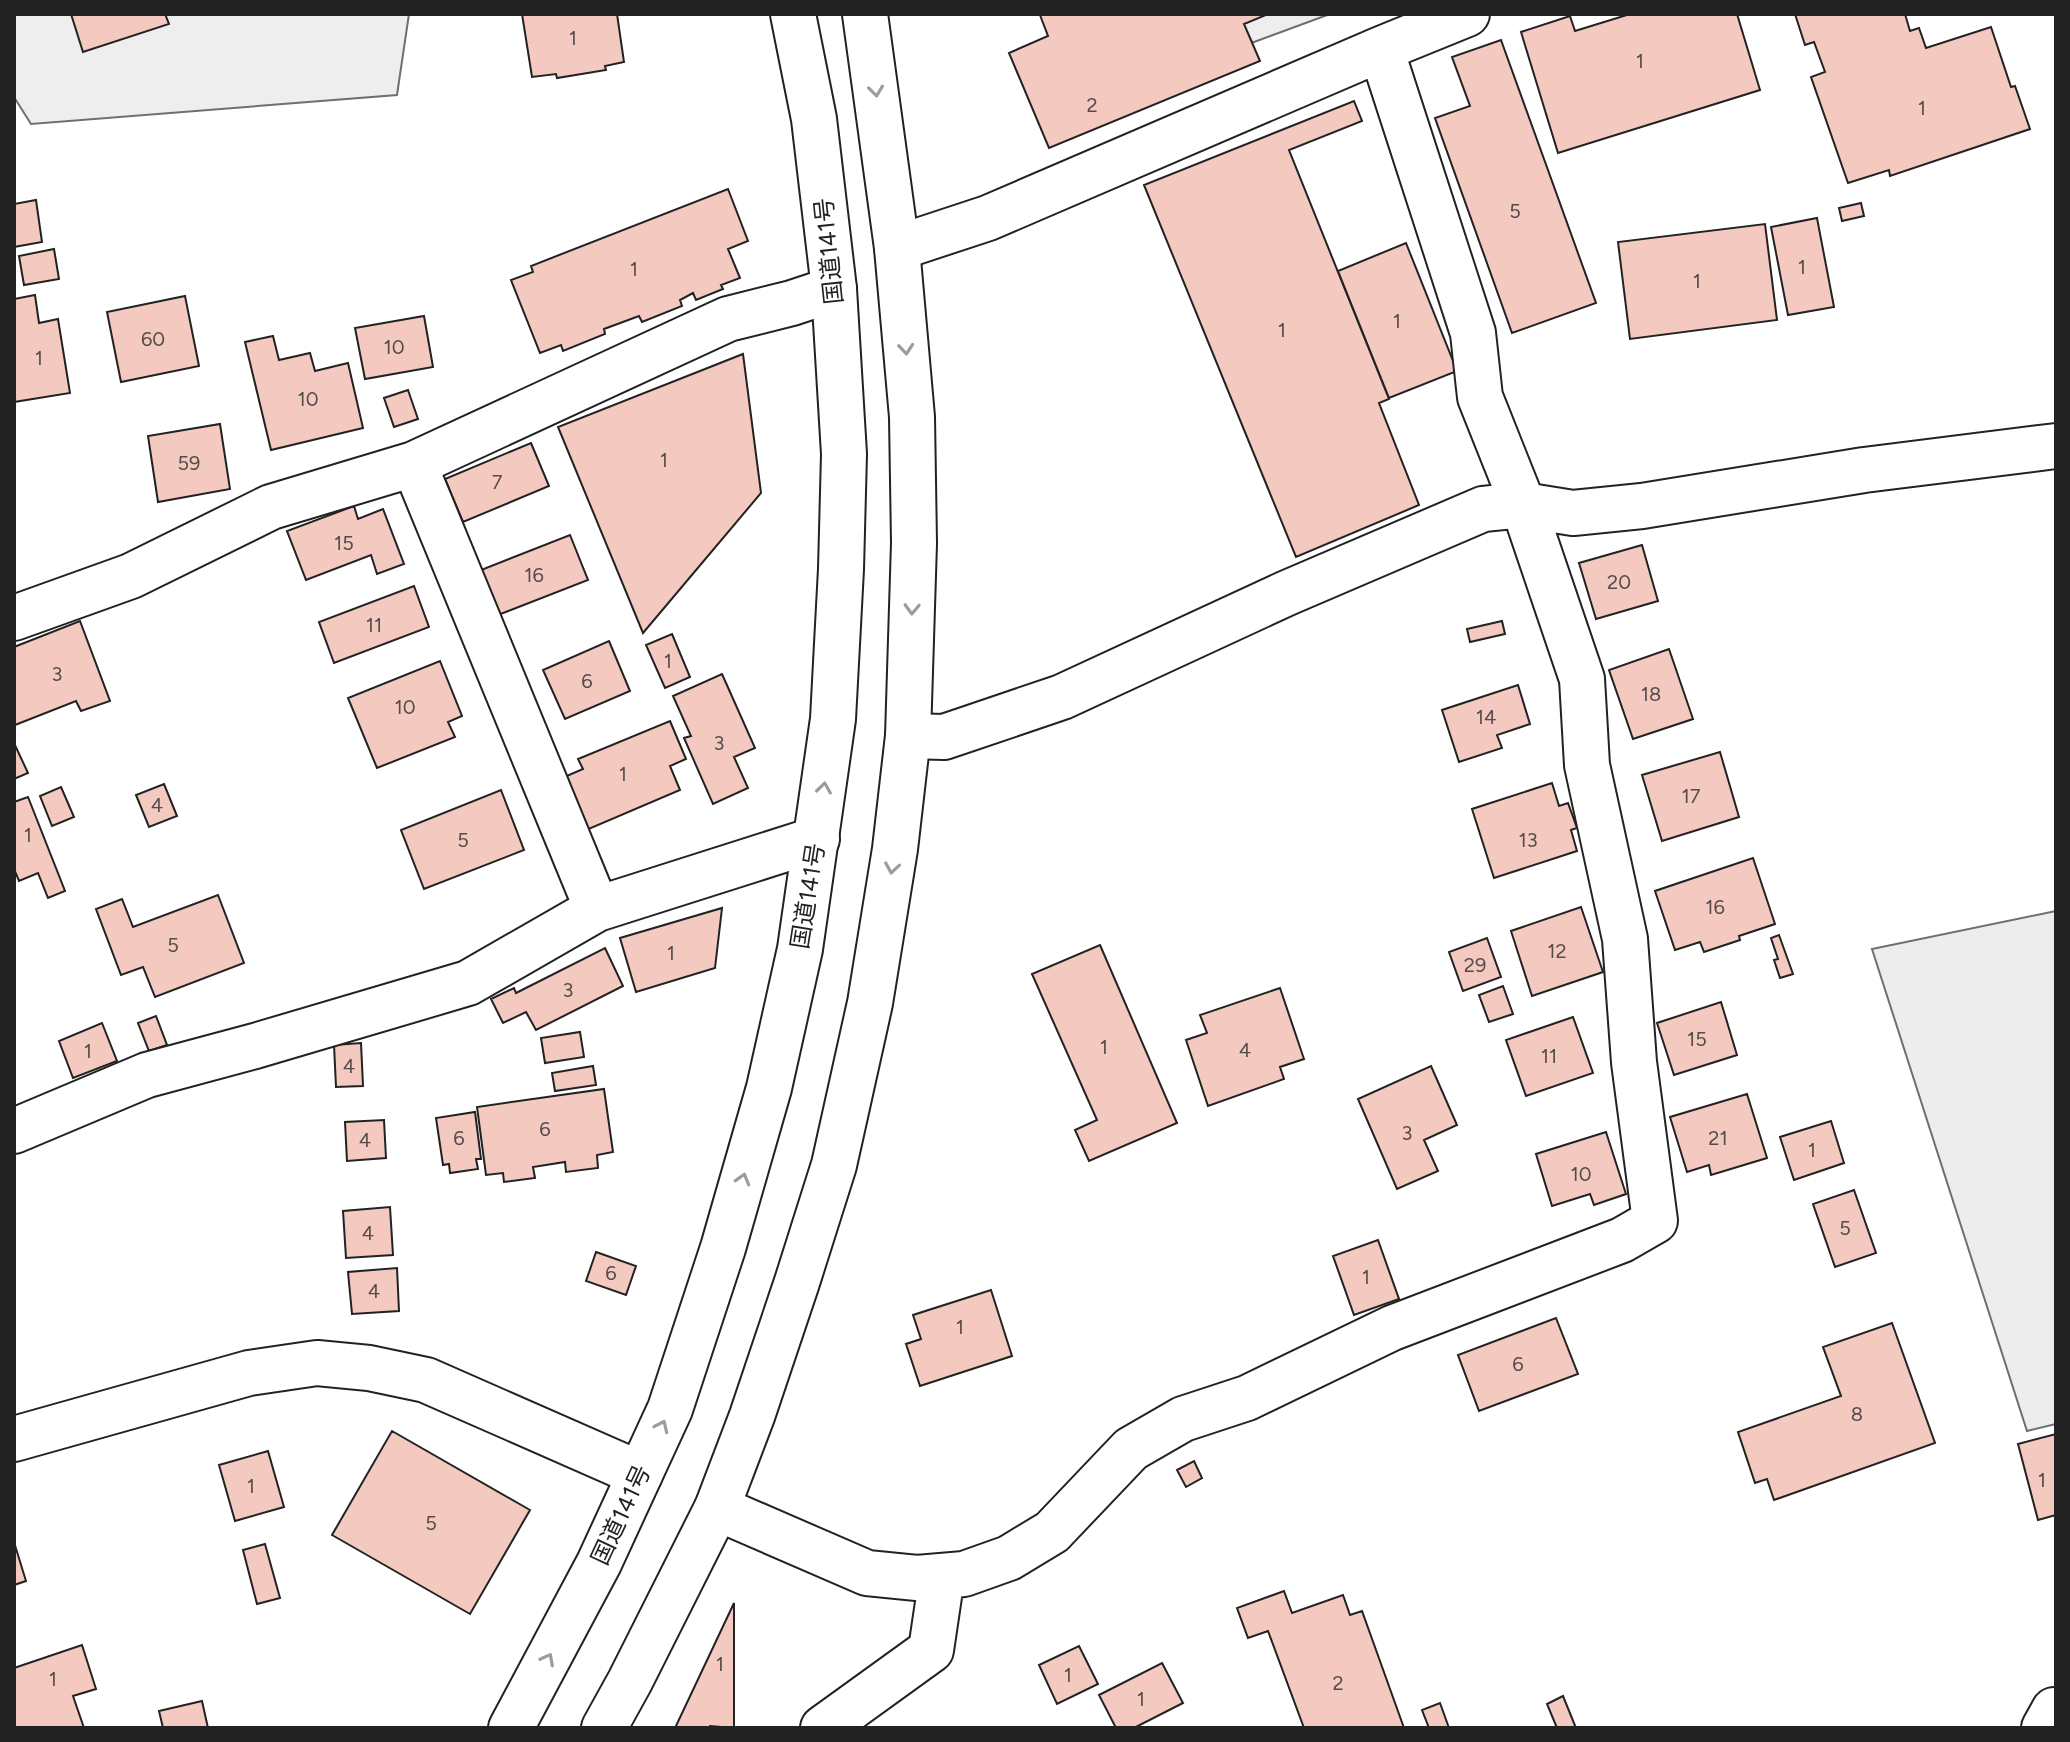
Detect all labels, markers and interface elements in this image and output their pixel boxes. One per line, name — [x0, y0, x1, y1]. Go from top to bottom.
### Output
house number: 1 — [569, 26, 577, 50]
house number: 1 — [1636, 49, 1644, 73]
one-way arrow — [868, 85, 885, 98]
house number: 2 — [1086, 93, 1098, 117]
house number: 1 — [1918, 96, 1926, 120]
street label: 国道141号 — [809, 196, 849, 306]
house number: 5 — [1509, 199, 1521, 223]
house number: 1 — [1798, 255, 1806, 279]
house number: 1 — [630, 257, 638, 281]
house number: 1 — [1693, 269, 1701, 293]
house number: 1 — [1393, 309, 1401, 333]
house number: 1 — [1278, 318, 1286, 342]
house number: 60 — [141, 327, 165, 351]
house number: 10 — [383, 335, 405, 359]
one-way arrow — [897, 343, 914, 356]
house number: 1 — [35, 346, 43, 370]
house number: 10 — [297, 387, 319, 411]
house number: 1 — [660, 448, 668, 472]
house number: 59 — [178, 451, 200, 475]
house number: 7 — [492, 470, 503, 494]
house number: 15 — [334, 531, 354, 555]
house number: 16 — [524, 563, 544, 587]
house number: 20 — [1607, 570, 1631, 594]
one-way arrow — [903, 603, 920, 616]
house number: 11 — [366, 613, 382, 637]
house number: 1 — [664, 649, 672, 673]
house number: 3 — [52, 662, 62, 686]
house number: 6 — [581, 669, 593, 693]
house number: 18 — [1641, 682, 1661, 706]
house number: 10 — [394, 695, 416, 719]
house number: 14 — [1476, 705, 1496, 729]
house number: 3 — [714, 731, 724, 755]
house number: 1 — [619, 762, 627, 786]
one-way arrow — [815, 781, 832, 795]
house number: 17 — [1682, 784, 1701, 808]
house number: 4 — [151, 793, 163, 817]
house number: 1 — [24, 823, 32, 847]
house number: 5 — [457, 828, 469, 852]
house number: 13 — [1518, 828, 1538, 852]
street label: 国道141号 — [785, 841, 830, 951]
one-way arrow — [884, 861, 901, 875]
house number: 16 — [1705, 895, 1725, 919]
house number: 5 — [167, 933, 179, 957]
house number: 12 — [1547, 939, 1567, 963]
house number: 1 — [667, 941, 675, 965]
house number: 29 — [1464, 953, 1486, 977]
house number: 3 — [563, 978, 573, 1002]
house number: 15 — [1687, 1027, 1707, 1051]
house number: 1 — [1100, 1035, 1108, 1059]
house number: 4 — [1239, 1038, 1251, 1062]
house number: 1 — [84, 1039, 92, 1063]
house number: 11 — [1541, 1044, 1557, 1068]
house number: 4 — [343, 1054, 355, 1078]
house number: 6 — [539, 1117, 551, 1141]
house number: 3 — [1402, 1121, 1412, 1145]
house number: 6 — [453, 1126, 465, 1150]
house number: 21 — [1708, 1126, 1728, 1150]
house number: 4 — [359, 1128, 371, 1152]
house number: 1 — [1808, 1138, 1816, 1162]
house number: 10 — [1570, 1162, 1592, 1186]
one-way arrow — [734, 1173, 750, 1186]
house number: 5 — [1839, 1216, 1851, 1240]
house number: 4 — [362, 1221, 374, 1245]
house number: 6 — [605, 1261, 617, 1285]
house number: 1 — [1362, 1265, 1370, 1289]
house number: 4 — [368, 1279, 380, 1303]
house number: 1 — [956, 1315, 964, 1339]
house number: 6 — [1512, 1352, 1524, 1376]
house number: 8 — [1851, 1402, 1863, 1426]
one-way arrow — [652, 1420, 668, 1434]
street label: 国道141号 — [585, 1460, 656, 1569]
house number: 1 — [2038, 1468, 2046, 1492]
house number: 1 — [247, 1474, 255, 1498]
house number: 5 — [425, 1511, 437, 1535]
house number: 1 — [716, 1652, 724, 1676]
one-way arrow — [538, 1653, 553, 1668]
house number: 1 — [1064, 1663, 1072, 1687]
house number: 1 — [49, 1667, 57, 1691]
house number: 2 — [1332, 1671, 1344, 1695]
house number: 1 — [1137, 1687, 1145, 1711]

